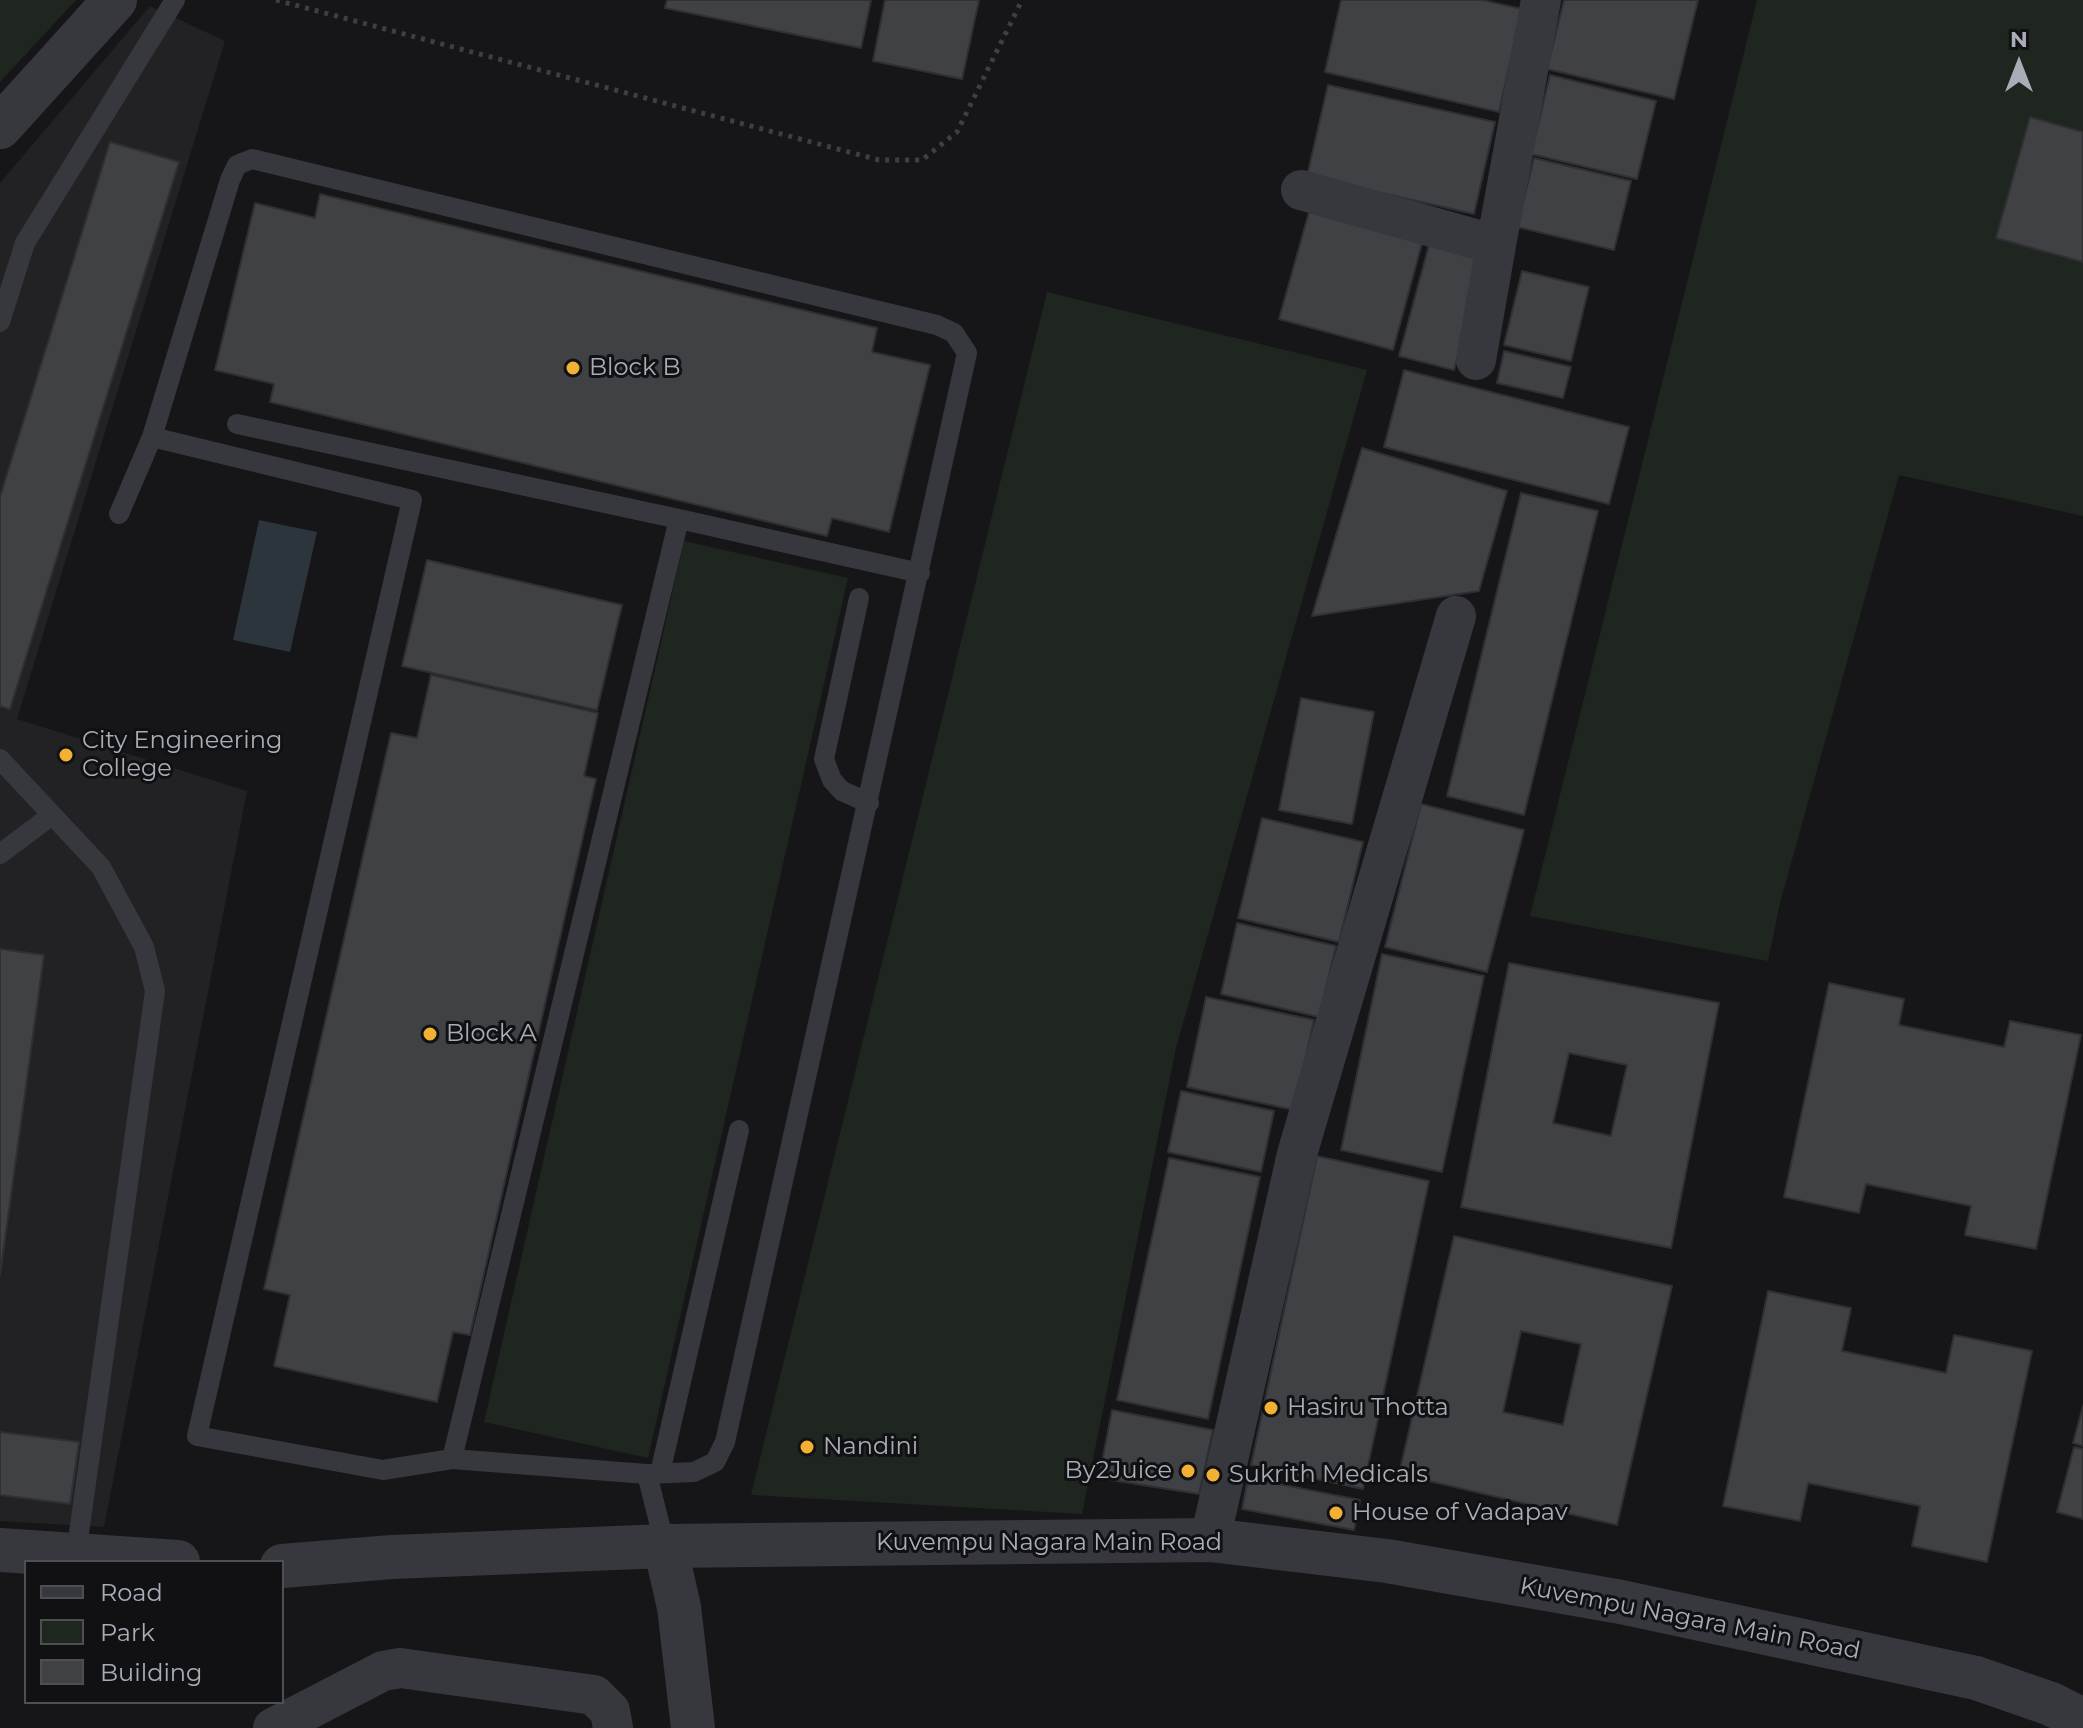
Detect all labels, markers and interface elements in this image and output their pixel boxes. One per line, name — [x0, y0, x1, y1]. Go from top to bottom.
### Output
north arrow — [1979, 24, 2059, 104]
text: N — [2010, 26, 2028, 53]
place label: Block B — [589, 354, 681, 382]
marker: Block B — [564, 359, 582, 377]
place label: City Engineering College — [82, 727, 282, 783]
marker: City Engineering College — [57, 746, 75, 764]
place label: Block A — [446, 1020, 537, 1048]
marker: Block A — [421, 1025, 439, 1043]
place label: Hasiru Thotta — [1287, 1394, 1449, 1422]
marker: Hasiru Thotta — [1262, 1399, 1280, 1417]
place label: Nandini — [823, 1433, 918, 1461]
marker: Nandini — [798, 1438, 816, 1456]
place label: By2Juice — [1064, 1457, 1172, 1485]
place label: Sukrith Medicals — [1229, 1461, 1428, 1489]
marker: By2Juice — [1179, 1462, 1197, 1480]
marker: Sukrith Medicals — [1204, 1466, 1222, 1484]
place label: House of Vadapav — [1352, 1499, 1568, 1527]
marker: House of Vadapav — [1327, 1504, 1345, 1522]
street label: Kuvempu Nagara Main Road — [876, 1529, 1222, 1557]
legend — [24, 1560, 284, 1704]
street label: Kuvempu Nagara Main Road — [1517, 1572, 1863, 1666]
text: Road — [100, 1578, 163, 1607]
text: Park — [100, 1618, 155, 1647]
text: Building — [100, 1658, 203, 1687]

